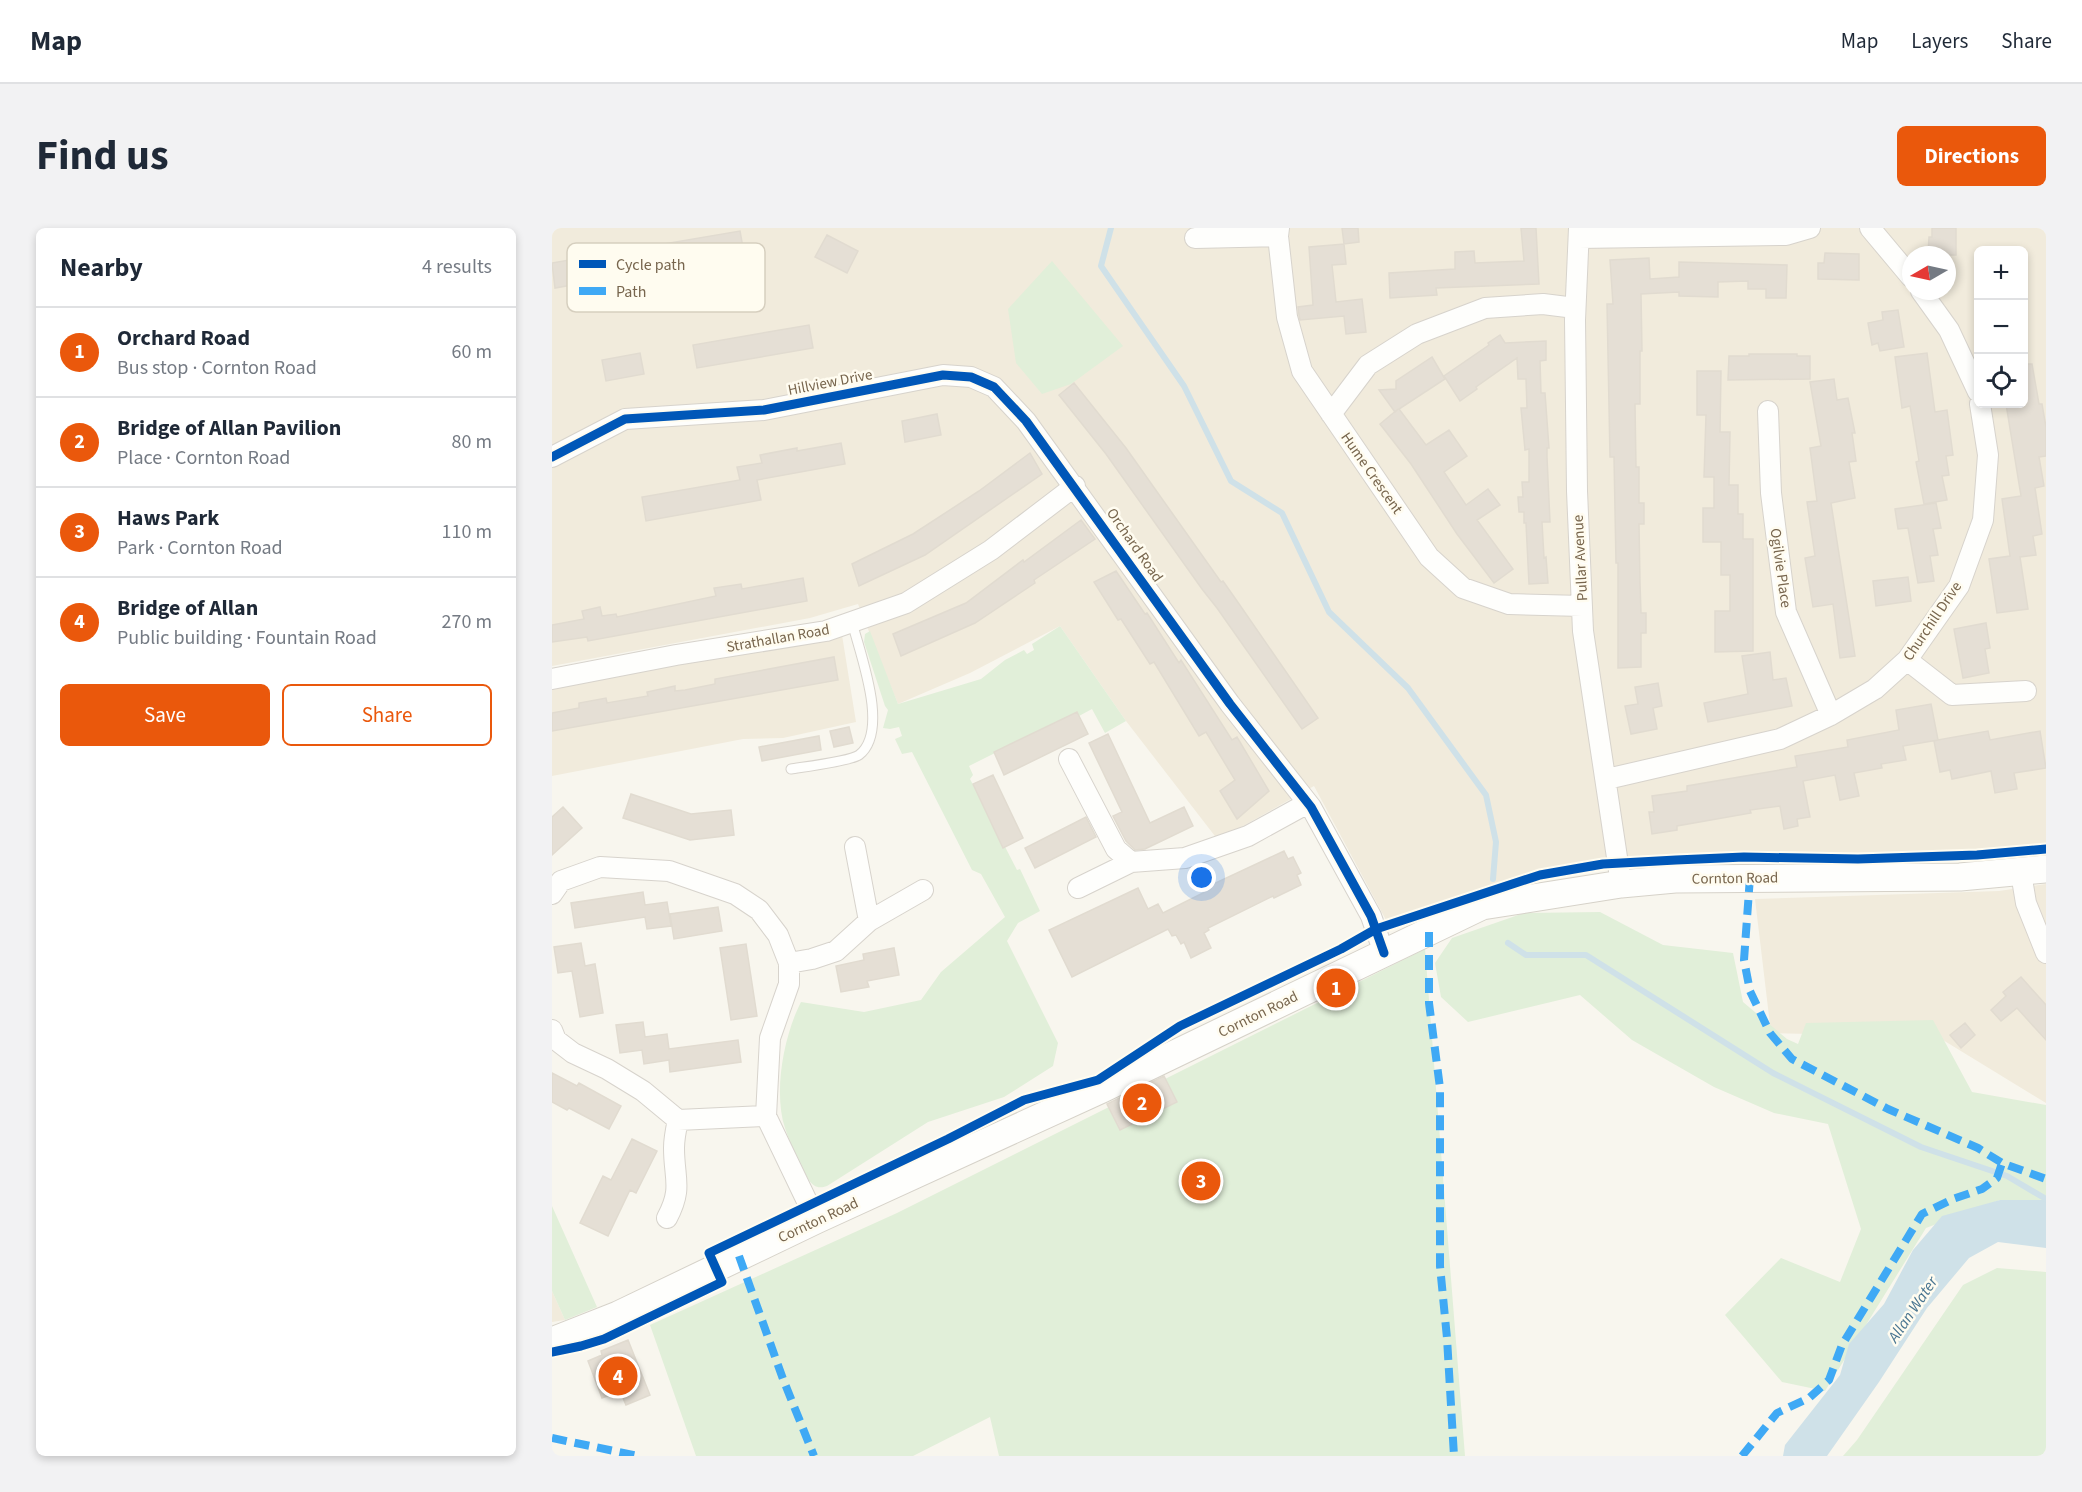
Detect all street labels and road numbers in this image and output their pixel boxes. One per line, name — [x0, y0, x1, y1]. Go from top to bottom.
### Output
street label: Hillview Drive — [786, 364, 874, 401]
street label: Hume Crescent — [1336, 428, 1408, 518]
street label: Orchard Road — [1101, 504, 1168, 587]
street label: Pullar Avenue — [1568, 514, 1593, 602]
street label: Ogilvie Place — [1765, 527, 1796, 609]
street label: Churchill Drive — [1898, 577, 1967, 665]
street label: Strathallan Road — [725, 619, 831, 658]
street label: Cornton Road — [1692, 867, 1778, 890]
street label: Cornton Road — [1215, 986, 1302, 1043]
street label: Cornton Road — [775, 1193, 862, 1248]

